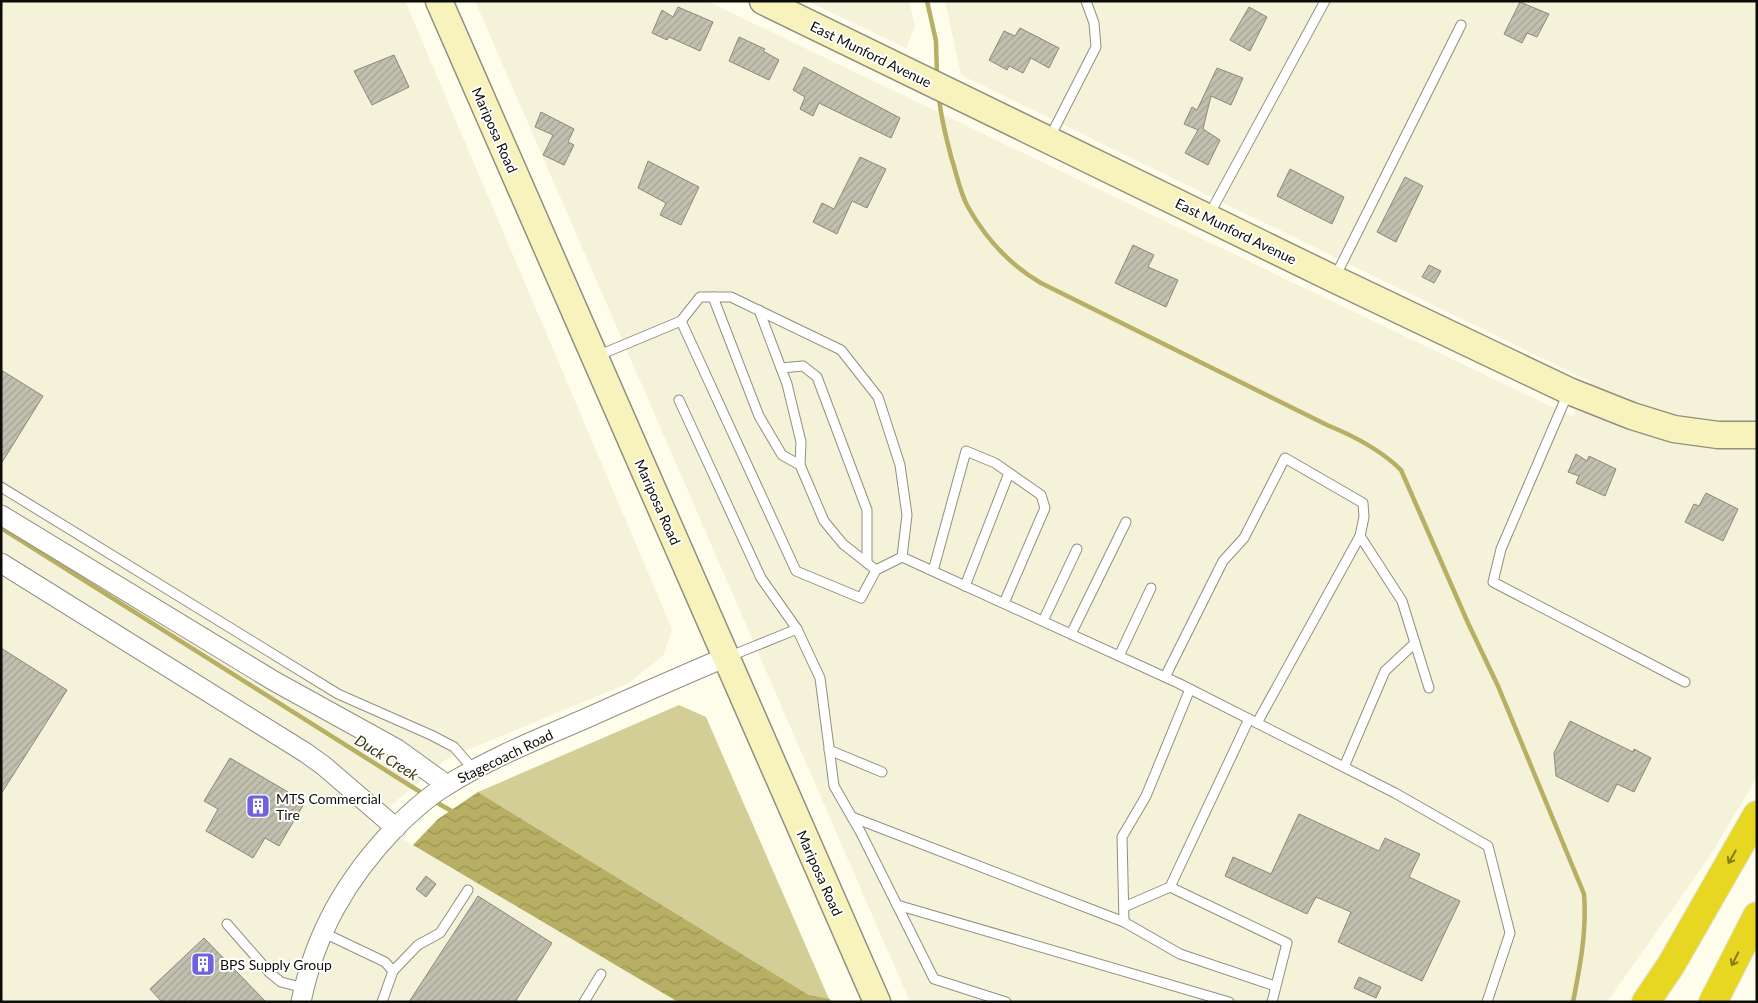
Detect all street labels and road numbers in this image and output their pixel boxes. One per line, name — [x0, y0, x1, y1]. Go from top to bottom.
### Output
street label: East Munford Avenue — [808, 17, 934, 91]
street label: Mariposa Road — [469, 85, 521, 175]
street label: East Munford Avenue — [1173, 194, 1299, 268]
street label: Mariposa Road — [632, 457, 684, 547]
street label: Stagecoach Road — [454, 725, 556, 787]
street label: Mariposa Road — [794, 828, 846, 918]

